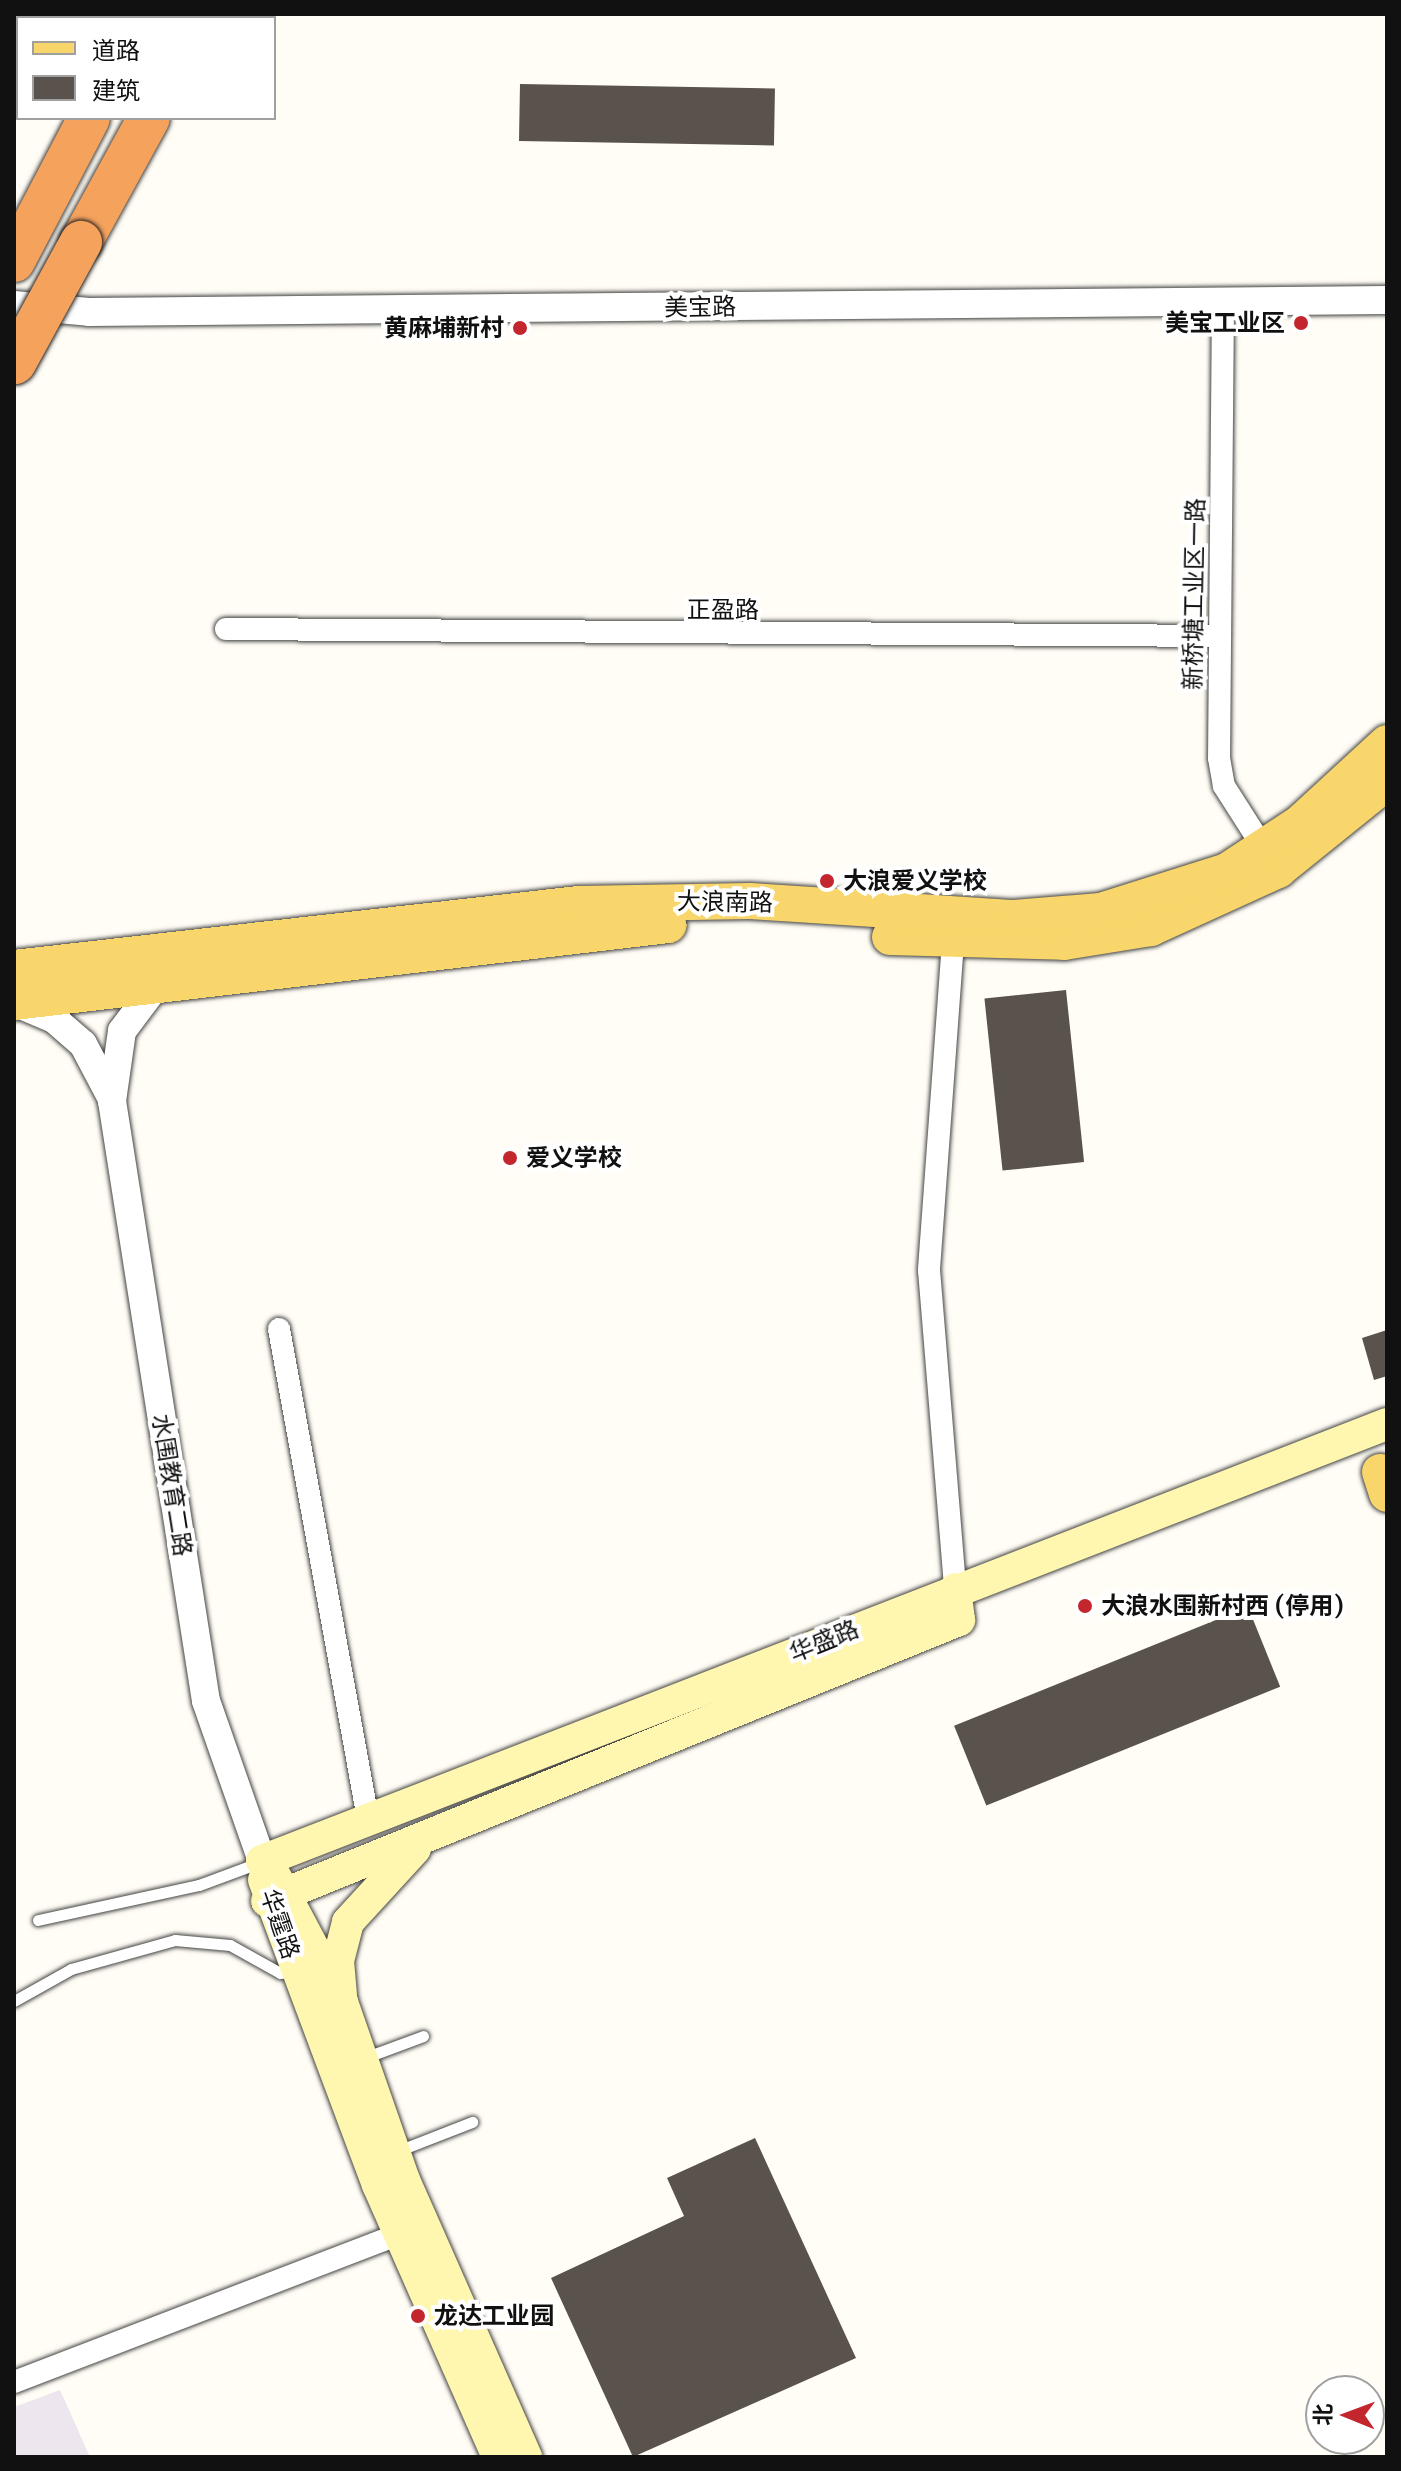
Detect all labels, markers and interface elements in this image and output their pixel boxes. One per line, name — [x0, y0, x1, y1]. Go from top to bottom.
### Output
legend — [16, 16, 276, 120]
text: 道路 — [92, 35, 140, 66]
text: 建筑 — [92, 75, 140, 106]
street label: 美宝路 — [664, 292, 736, 322]
place label: 美宝工业区 — [1165, 309, 1285, 337]
place label: 黄麻埔新村 — [384, 314, 504, 342]
marker: 美宝工业区 — [1292, 314, 1310, 332]
marker: 黄麻埔新村 — [511, 319, 529, 337]
street label: 新桥塘工业区一路 — [1178, 498, 1210, 690]
street label: 正盈路 — [687, 596, 759, 624]
place label: 大浪爱义学校 — [843, 867, 987, 895]
marker: 大浪爱义学校 — [818, 872, 836, 890]
street label: 大浪南路 — [677, 887, 773, 917]
place label: 爱义学校 — [526, 1144, 622, 1172]
marker: 爱义学校 — [501, 1149, 519, 1167]
street label: 水围教育二路 — [147, 1412, 197, 1558]
place label: 大浪水围新村西 (停用) — [1101, 1592, 1344, 1620]
marker: 大浪水围新村西 (停用) — [1076, 1597, 1094, 1615]
street label: 华盛路 — [785, 1614, 863, 1668]
street label: 华霆路 — [255, 1885, 305, 1963]
place label: 龙达工业园 — [434, 2302, 554, 2330]
marker: 龙达工业园 — [409, 2307, 427, 2325]
north arrow — [1305, 2375, 1385, 2455]
text: 北 — [1309, 2403, 1337, 2426]

